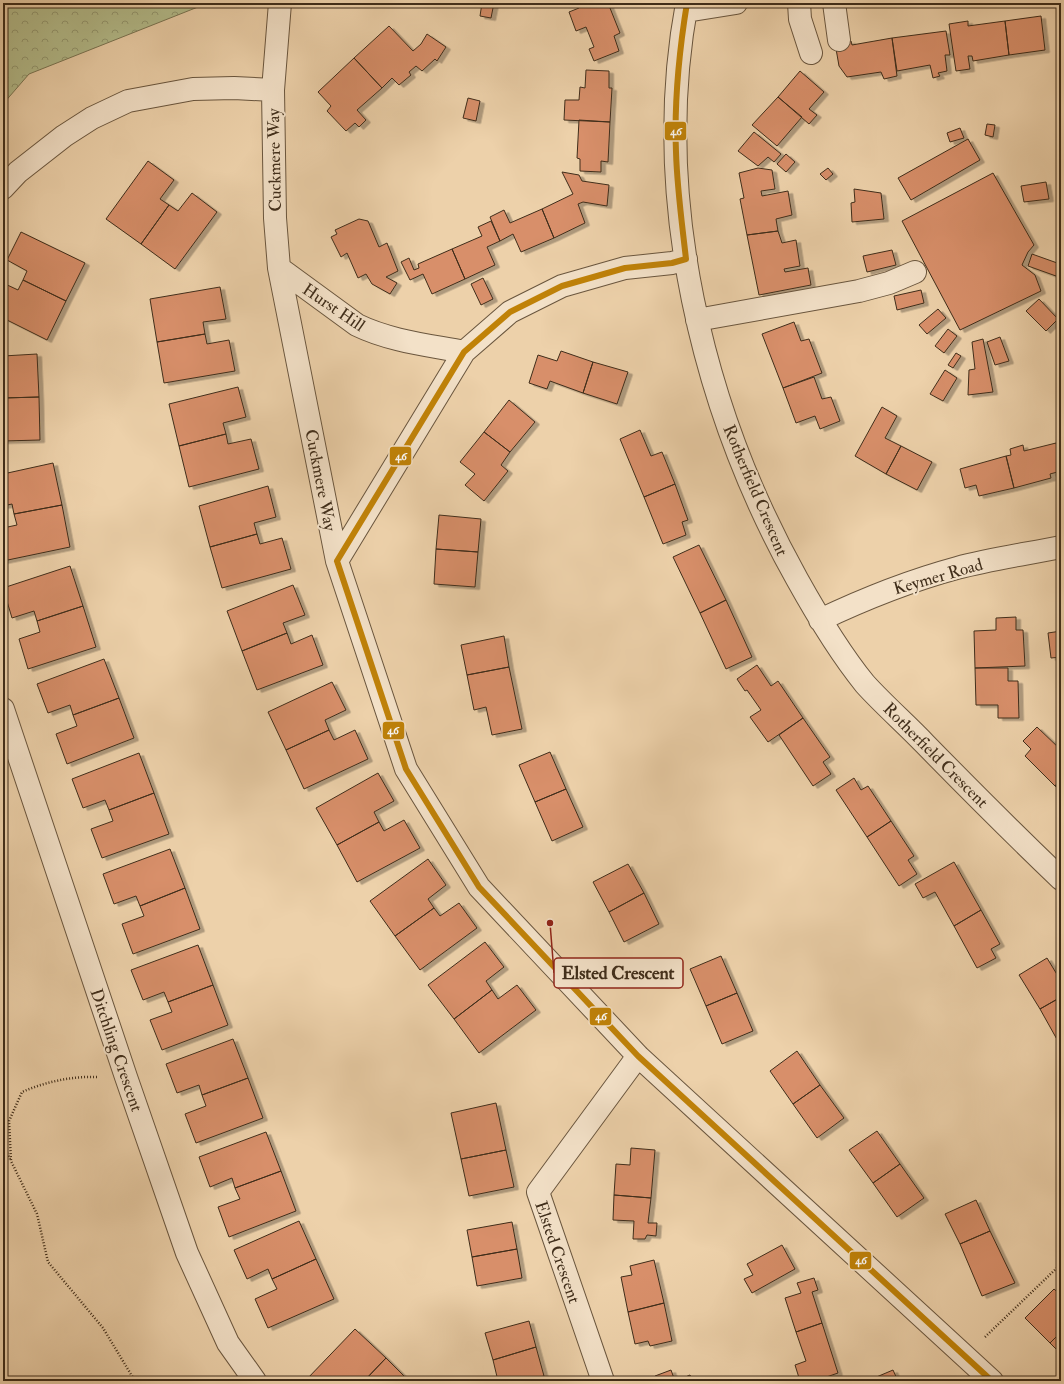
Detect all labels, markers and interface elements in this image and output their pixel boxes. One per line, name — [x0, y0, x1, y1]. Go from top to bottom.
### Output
street label: Cuckmere Way — [263, 108, 287, 212]
line badge: 46 — [664, 121, 687, 141]
text: 46 — [669, 125, 683, 139]
street label: Hurst Hill — [298, 279, 370, 336]
street label: Rotherfield Crescent — [718, 421, 793, 559]
street label: Cuckmere Way — [299, 427, 341, 534]
line badge: 46 — [389, 446, 412, 466]
text: 46 — [394, 450, 408, 464]
street label: Keymer Road — [891, 554, 986, 600]
street label: Rotherfield Crescent — [879, 698, 993, 813]
line badge: 46 — [382, 721, 405, 740]
text: 46 — [386, 724, 400, 738]
callout: Elsted Crescent — [554, 958, 683, 988]
text: Elsted Crescent — [562, 962, 675, 985]
street label: Ditchling Crescent — [86, 986, 148, 1115]
line badge: 46 — [589, 1007, 612, 1026]
text: 46 — [594, 1010, 608, 1024]
street label: Elsted Crescent — [530, 1198, 585, 1306]
line badge: 46 — [849, 1251, 872, 1270]
text: 46 — [854, 1254, 868, 1268]

